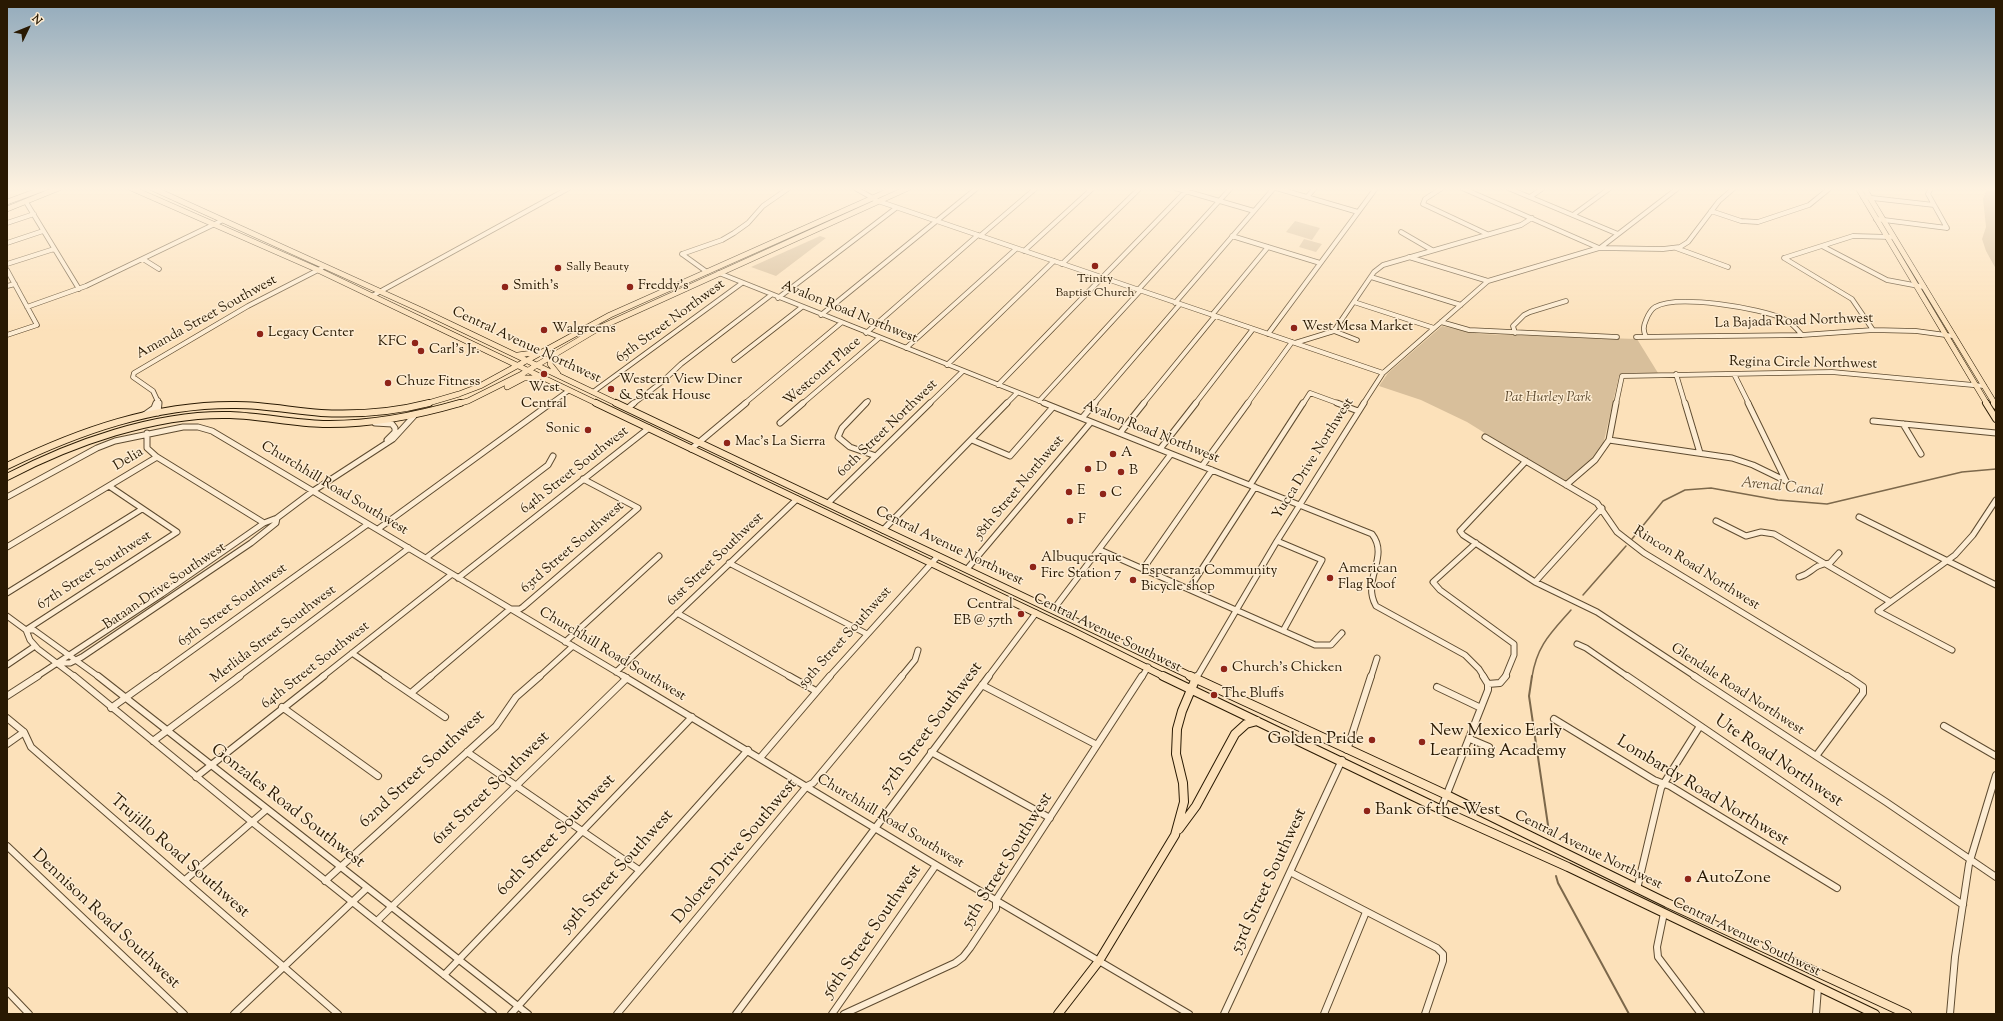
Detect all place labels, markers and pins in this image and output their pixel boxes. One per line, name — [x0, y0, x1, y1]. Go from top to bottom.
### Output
place label: Sally Beauty — [566, 261, 629, 275]
marker: Trinity Baptist Church — [1090, 261, 1100, 271]
marker: Sally Beauty — [553, 263, 563, 273]
place label: Trinity Baptist Church — [1056, 273, 1134, 301]
place label: Smith's — [513, 279, 558, 295]
place label: Freddy's — [638, 279, 689, 295]
marker: Smith's — [500, 282, 510, 292]
marker: Freddy's — [625, 282, 635, 292]
place label: West Mesa Market — [1302, 320, 1413, 336]
place label: Walgreens — [552, 322, 616, 338]
marker: West Mesa Market — [1289, 323, 1299, 333]
marker: Walgreens — [539, 325, 549, 335]
place label: Legacy Center — [268, 326, 354, 342]
marker: Legacy Center — [255, 329, 265, 339]
place label: KFC — [378, 335, 407, 351]
marker: KFC — [410, 338, 420, 348]
place label: Carl's Jr. — [429, 343, 480, 359]
marker: Carl's Jr. — [416, 346, 426, 356]
marker: West Central — [539, 369, 549, 379]
place label: Western View Diner & Steak House — [619, 373, 742, 406]
place label: Chuze Fitness — [396, 375, 480, 391]
marker: Chuze Fitness — [383, 378, 393, 388]
place label: West Central — [521, 381, 567, 414]
marker: Western View Diner & Steak House — [606, 384, 616, 394]
place label: Sonic — [545, 422, 580, 438]
marker: Sonic — [583, 425, 593, 435]
place label: Mac's La Sierra — [735, 435, 825, 451]
marker: Mac's La Sierra — [722, 438, 732, 448]
place label: A — [1121, 446, 1132, 462]
marker: A — [1108, 449, 1118, 459]
place label: D — [1096, 461, 1107, 477]
marker: D — [1083, 464, 1093, 474]
place label: B — [1129, 464, 1138, 480]
marker: B — [1116, 467, 1126, 477]
place label: E — [1077, 484, 1085, 500]
place label: C — [1111, 486, 1122, 502]
marker: E — [1064, 487, 1074, 497]
marker: C — [1098, 489, 1108, 499]
place label: F — [1078, 513, 1086, 529]
marker: F — [1065, 516, 1075, 526]
place label: Albuquerque Fire Station 7 — [1041, 551, 1122, 584]
marker: Albuquerque Fire Station 7 — [1028, 562, 1038, 572]
place label: American Flag Roof — [1338, 562, 1398, 594]
place label: Esperanza Community Bicycle shop — [1141, 564, 1278, 596]
marker: American Flag Roof — [1325, 573, 1335, 583]
marker: Esperanza Community Bicycle shop — [1128, 575, 1138, 585]
place label: Central EB @ 57th — [953, 598, 1013, 630]
marker: Central EB @ 57th — [1016, 609, 1026, 619]
place label: Church's Chicken — [1232, 661, 1343, 677]
marker: Church's Chicken — [1219, 664, 1229, 674]
place label: The Bluffs — [1222, 687, 1284, 703]
marker: The Bluffs — [1209, 690, 1219, 700]
place label: New Mexico Early Learning Academy — [1430, 722, 1566, 762]
place label: Golden Pride — [1267, 730, 1364, 750]
marker: Golden Pride — [1367, 735, 1377, 745]
marker: New Mexico Early Learning Academy — [1417, 737, 1427, 747]
place label: Bank of the West — [1375, 801, 1500, 821]
marker: Bank of the West — [1362, 806, 1372, 816]
place label: AutoZone — [1696, 869, 1771, 889]
marker: AutoZone — [1683, 874, 1693, 884]

